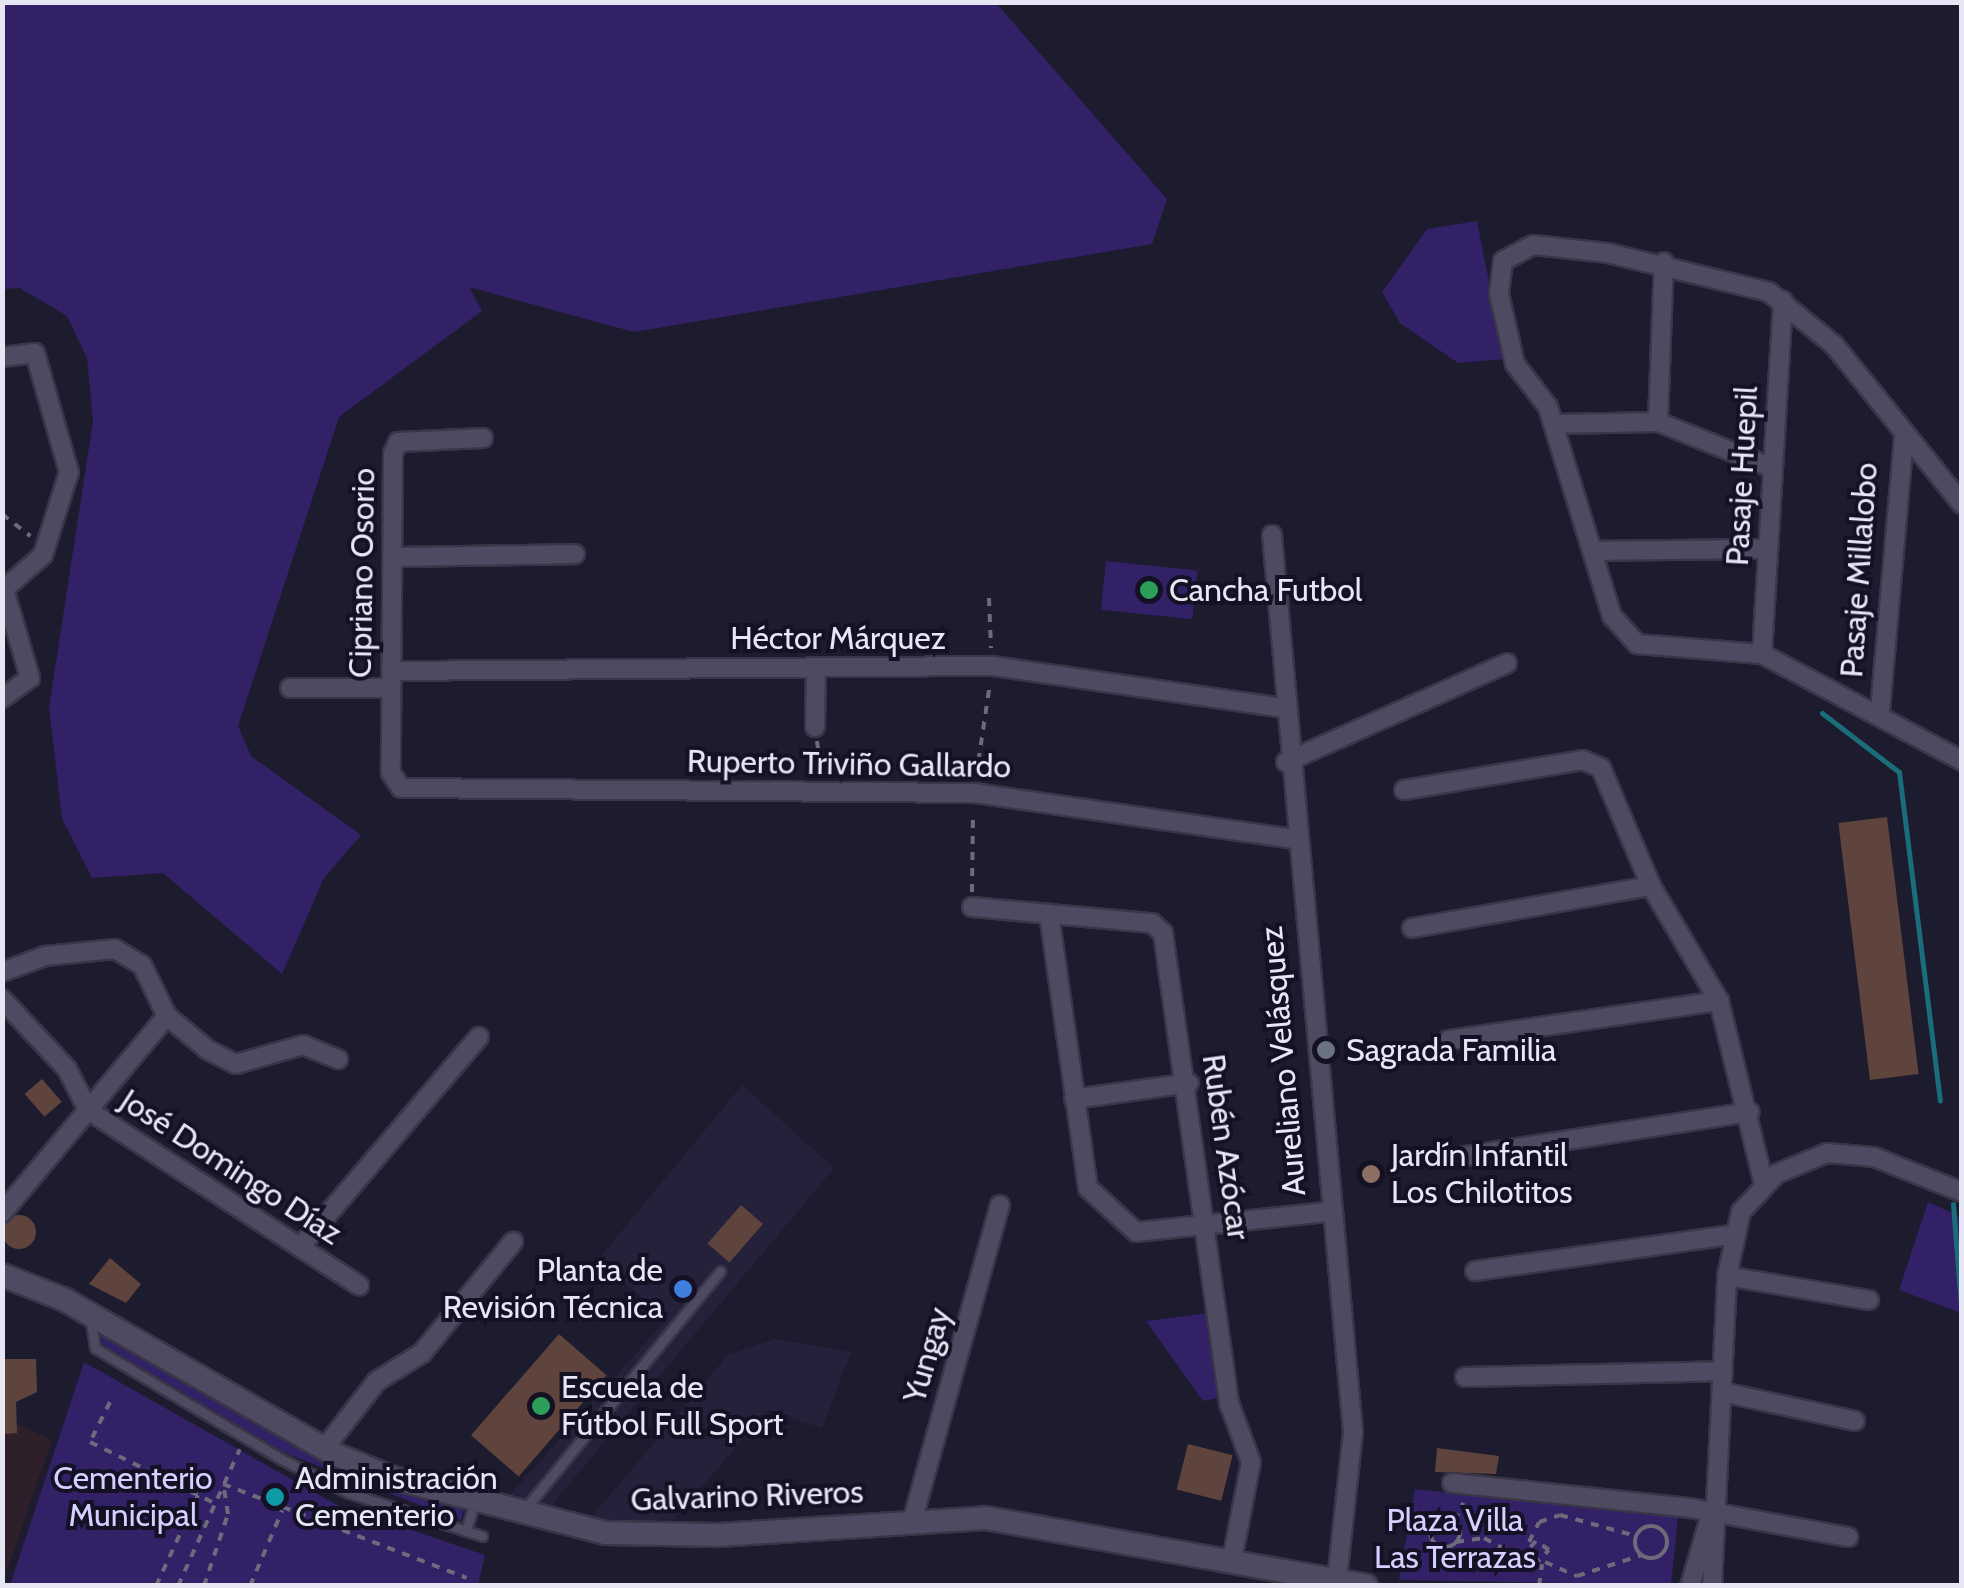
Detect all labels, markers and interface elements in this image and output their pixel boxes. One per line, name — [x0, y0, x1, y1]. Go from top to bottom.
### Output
street label: Pasaje Huepil — [1718, 385, 1766, 567]
street label: Pasaje Millalobo — [1832, 461, 1886, 679]
street label: Cipriano Osorio — [341, 468, 383, 678]
place label: Cancha Futbol — [1169, 571, 1362, 609]
marker: Cancha Futbol — [1138, 579, 1160, 601]
street label: Héctor Márquez — [730, 619, 946, 657]
street label: Ruperto Triviño Gallardo — [687, 742, 1011, 786]
street label: Aureliano Velásquez — [1252, 924, 1314, 1198]
place label: Sagrada Familia — [1346, 1031, 1556, 1069]
marker: Sagrada Familia — [1315, 1039, 1337, 1061]
street label: Rubén Azócar — [1194, 1052, 1258, 1242]
street label: José Domingo Díaz — [113, 1081, 349, 1253]
place label: Jardín Infantil Los Chilotitos — [1391, 1137, 1572, 1212]
marker: Jardín Infantil Los Chilotitos — [1360, 1163, 1382, 1185]
place label: Planta de Revisión Técnica — [443, 1252, 663, 1327]
marker: Planta de Revisión Técnica — [672, 1278, 694, 1300]
street label: Yungay — [895, 1303, 959, 1407]
place label: Escuela de Fútbol Full Sport — [561, 1369, 784, 1444]
marker: Escuela de Fútbol Full Sport — [530, 1395, 552, 1417]
park label: Cementerio Municipal — [53, 1460, 213, 1535]
place label: Administración Cementerio — [295, 1460, 498, 1535]
street label: Galvarino Riveros — [630, 1473, 864, 1519]
marker: Administración Cementerio — [264, 1486, 286, 1508]
park label: Plaza Villa Las Terrazas — [1374, 1502, 1536, 1577]

